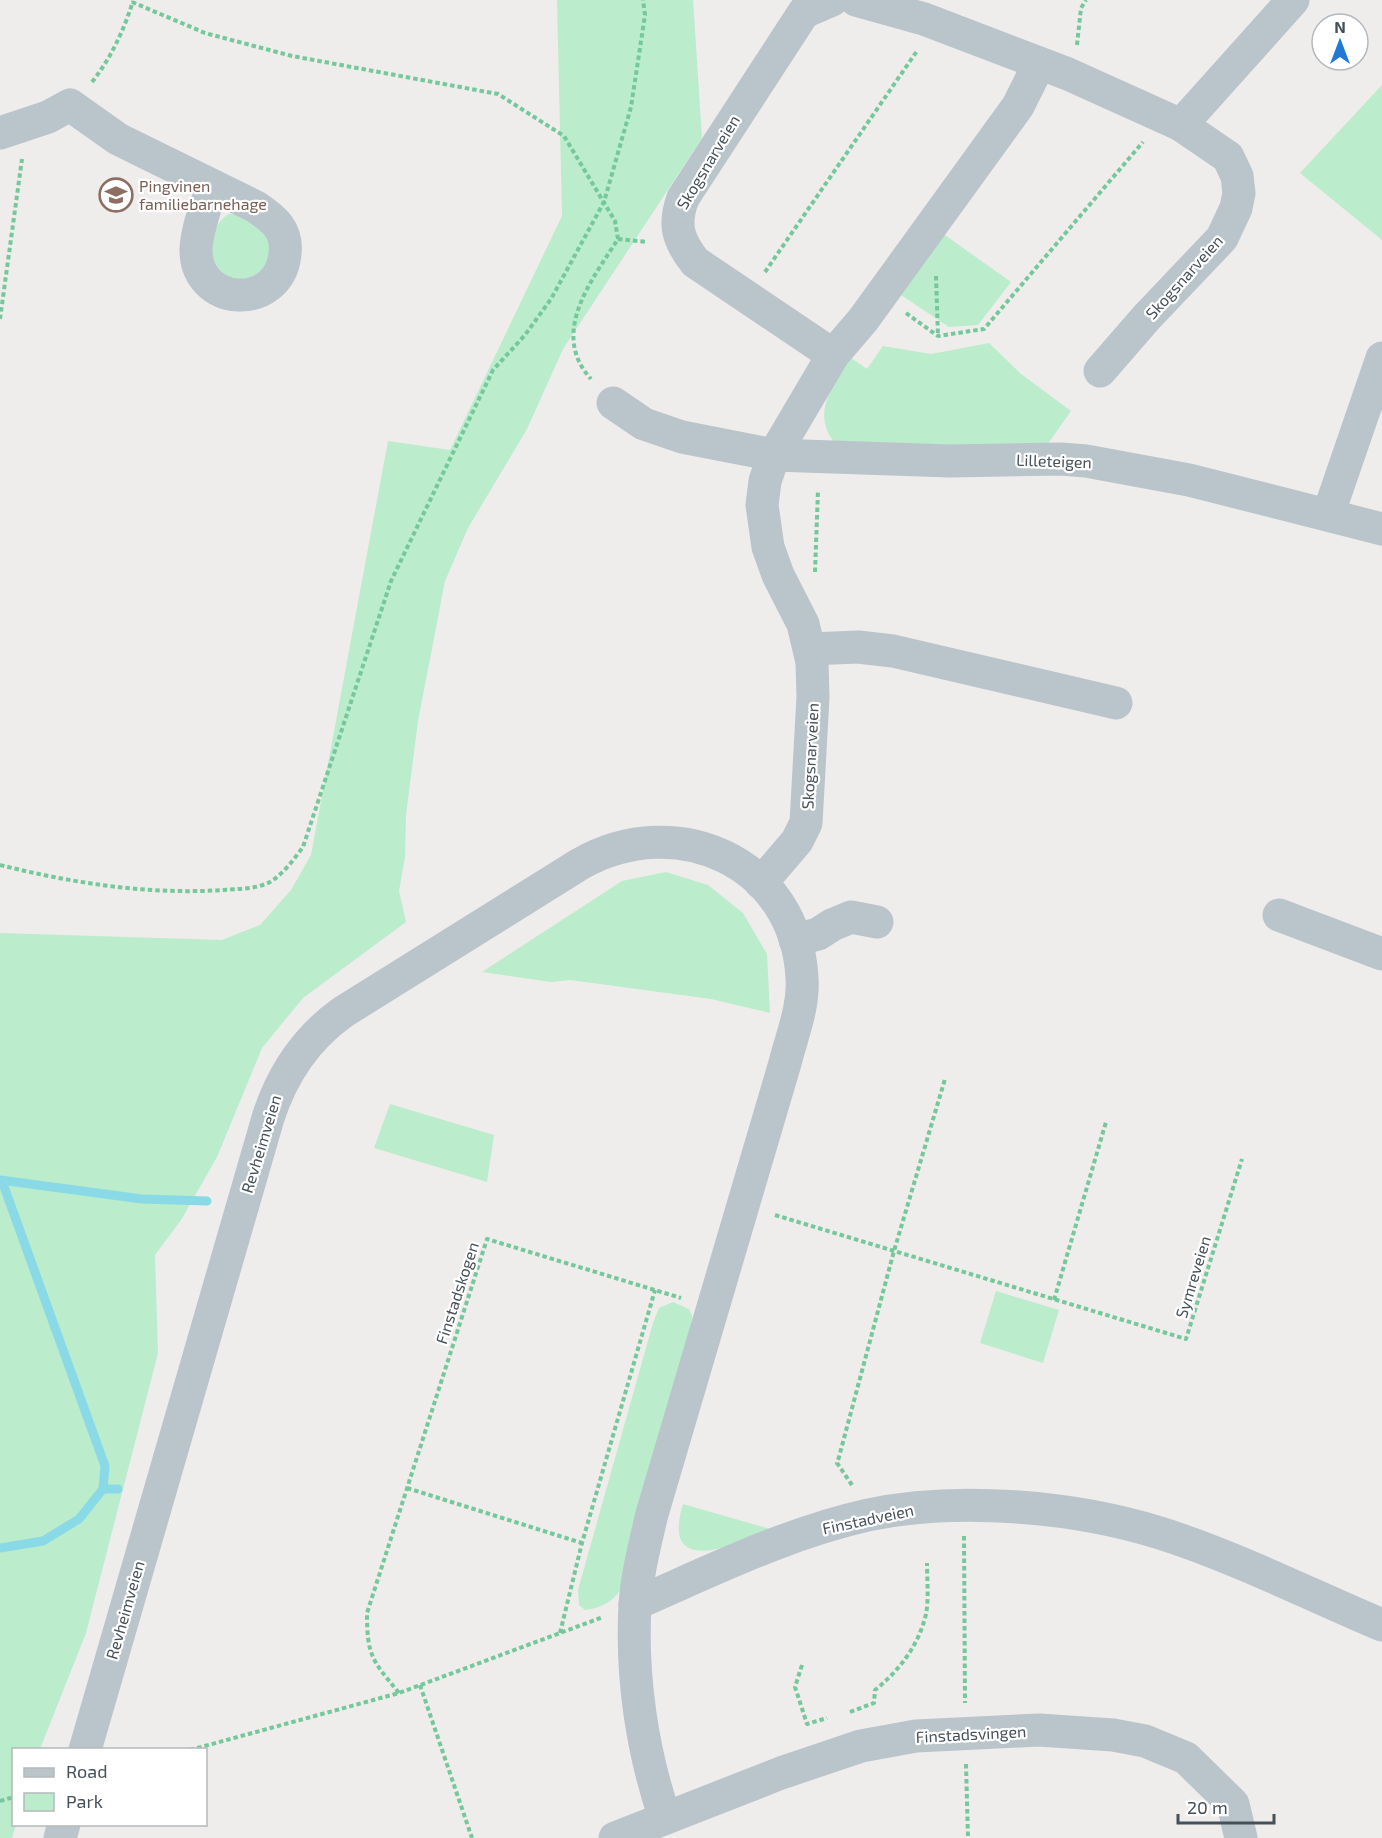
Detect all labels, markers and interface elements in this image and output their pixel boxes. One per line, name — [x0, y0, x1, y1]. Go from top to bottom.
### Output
north arrow — [1310, 12, 1370, 72]
text: N — [1334, 17, 1346, 36]
street label: Skogsnarveien — [672, 111, 743, 212]
place label: Pingvinen familiebarnehage — [139, 176, 267, 213]
school or university icon: Pingvinen familiebarnehage — [98, 177, 134, 213]
street label: Skogsnarveien — [1141, 231, 1226, 323]
street label: Lilleteigen — [1016, 450, 1092, 471]
street label: Skogsnarveien — [797, 702, 822, 810]
street label: Revheimveien — [237, 1093, 284, 1195]
street label: Symreveien — [1171, 1233, 1214, 1320]
street label: Finstadskogen — [431, 1240, 482, 1346]
street label: Finstadveien — [820, 1500, 915, 1537]
street label: Revheimveien — [101, 1558, 148, 1661]
street label: Finstadsvingen — [915, 1721, 1027, 1746]
legend — [12, 1748, 207, 1826]
text: Road — [66, 1760, 107, 1782]
scale bar — [1178, 1787, 1274, 1825]
text: Park — [66, 1790, 103, 1812]
text: 20 m — [1187, 1796, 1228, 1818]

